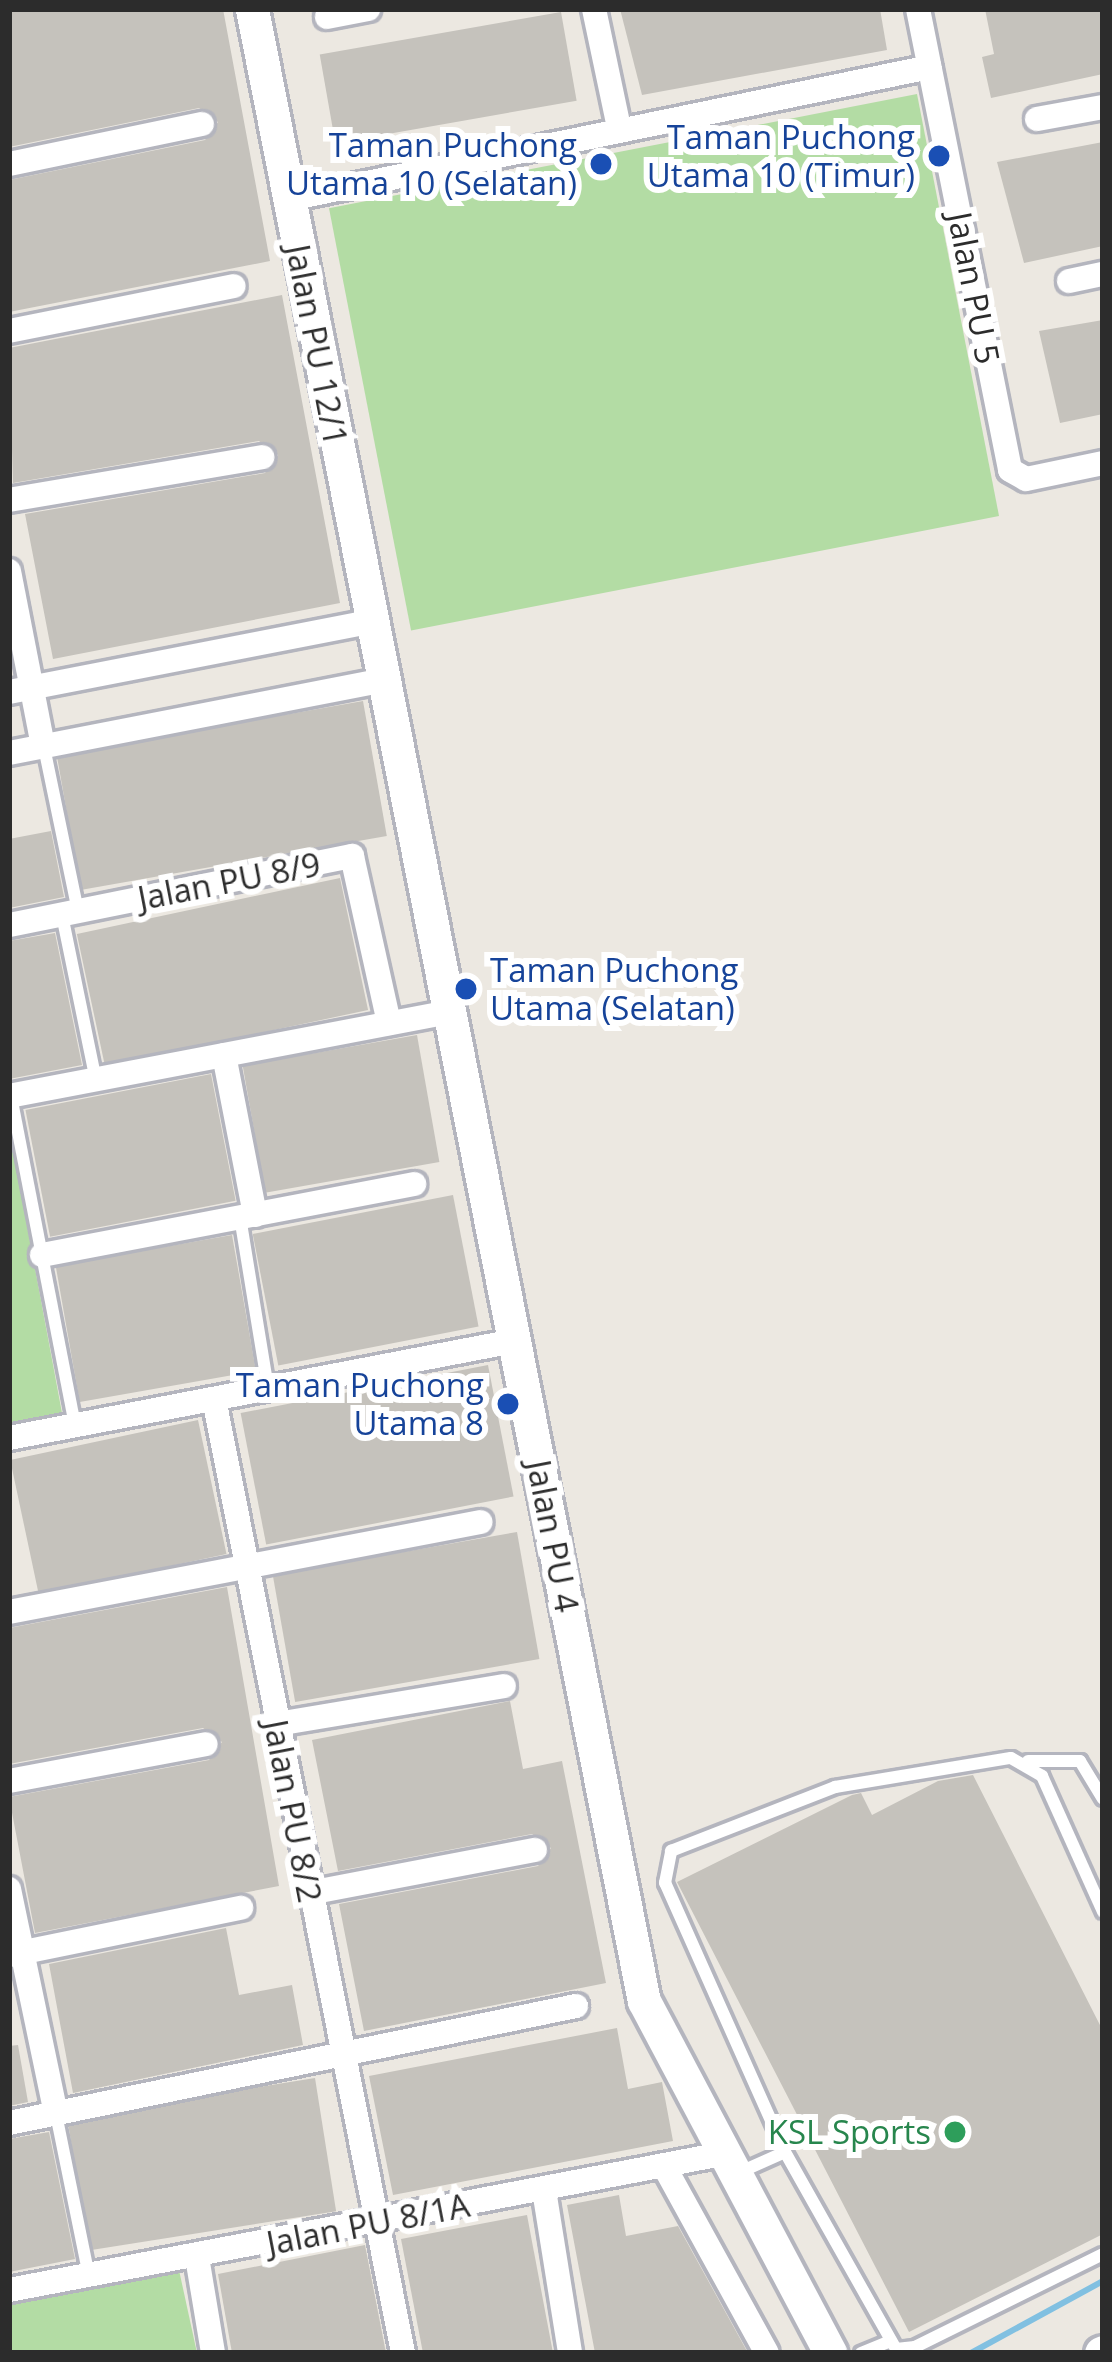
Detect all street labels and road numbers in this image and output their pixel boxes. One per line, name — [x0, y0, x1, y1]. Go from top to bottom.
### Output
street label: Jalan PU 5 — [940, 209, 1008, 367]
street label: Jalan PU 12/1 — [278, 241, 356, 449]
street label: Jalan PU 8/9 — [134, 844, 324, 918]
street label: Jalan PU 4 — [519, 1457, 587, 1615]
street label: Jalan PU 8/2 — [256, 1716, 330, 1906]
street label: Jalan PU 8/1A — [263, 2185, 473, 2263]

